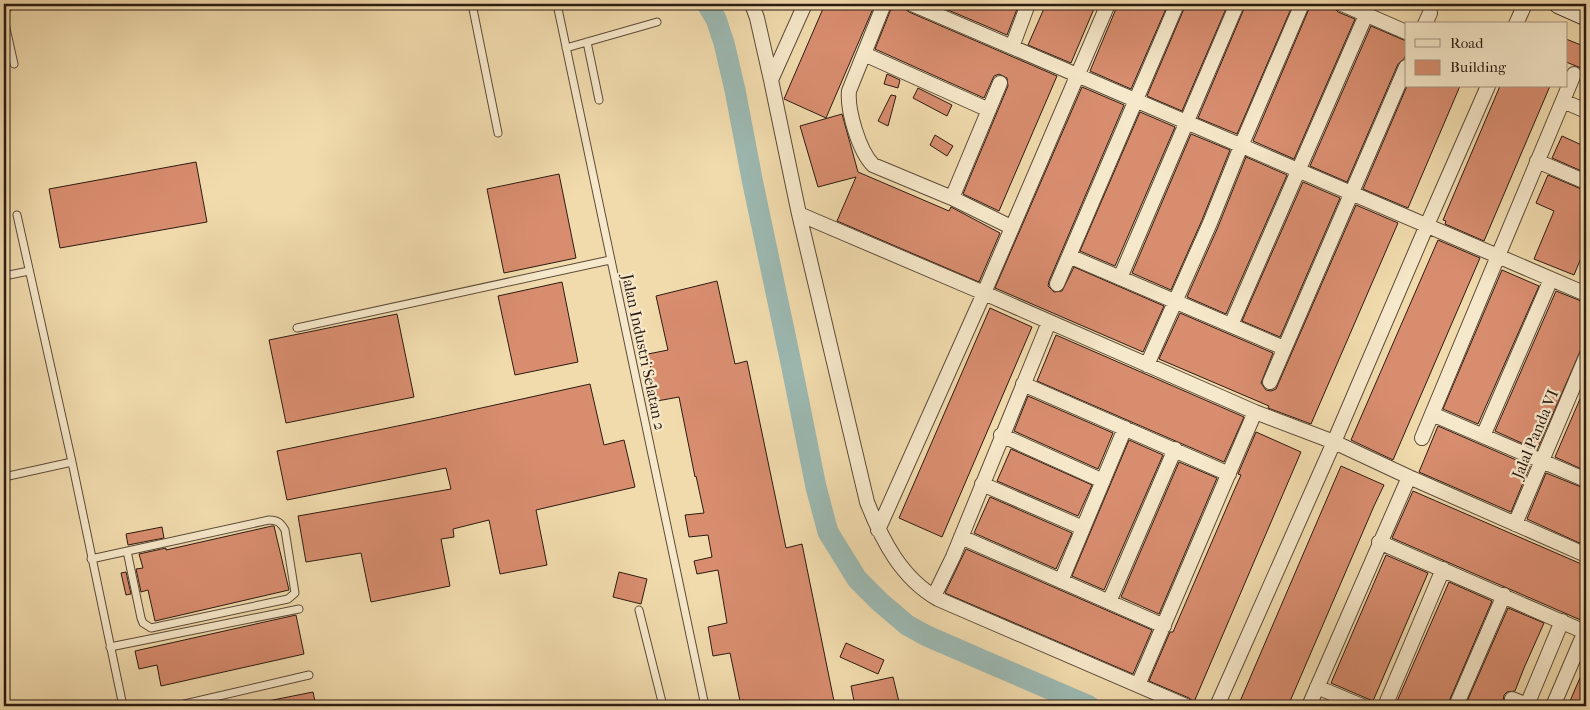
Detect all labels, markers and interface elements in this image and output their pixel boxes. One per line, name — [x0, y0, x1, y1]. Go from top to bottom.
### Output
legend — [1405, 22, 1568, 88]
text: Road — [1450, 34, 1484, 52]
text: Building — [1450, 58, 1507, 76]
street label: Jalan Industri Selatan 2 — [618, 270, 670, 432]
street label: Jalal Panda VI — [1507, 387, 1562, 483]

